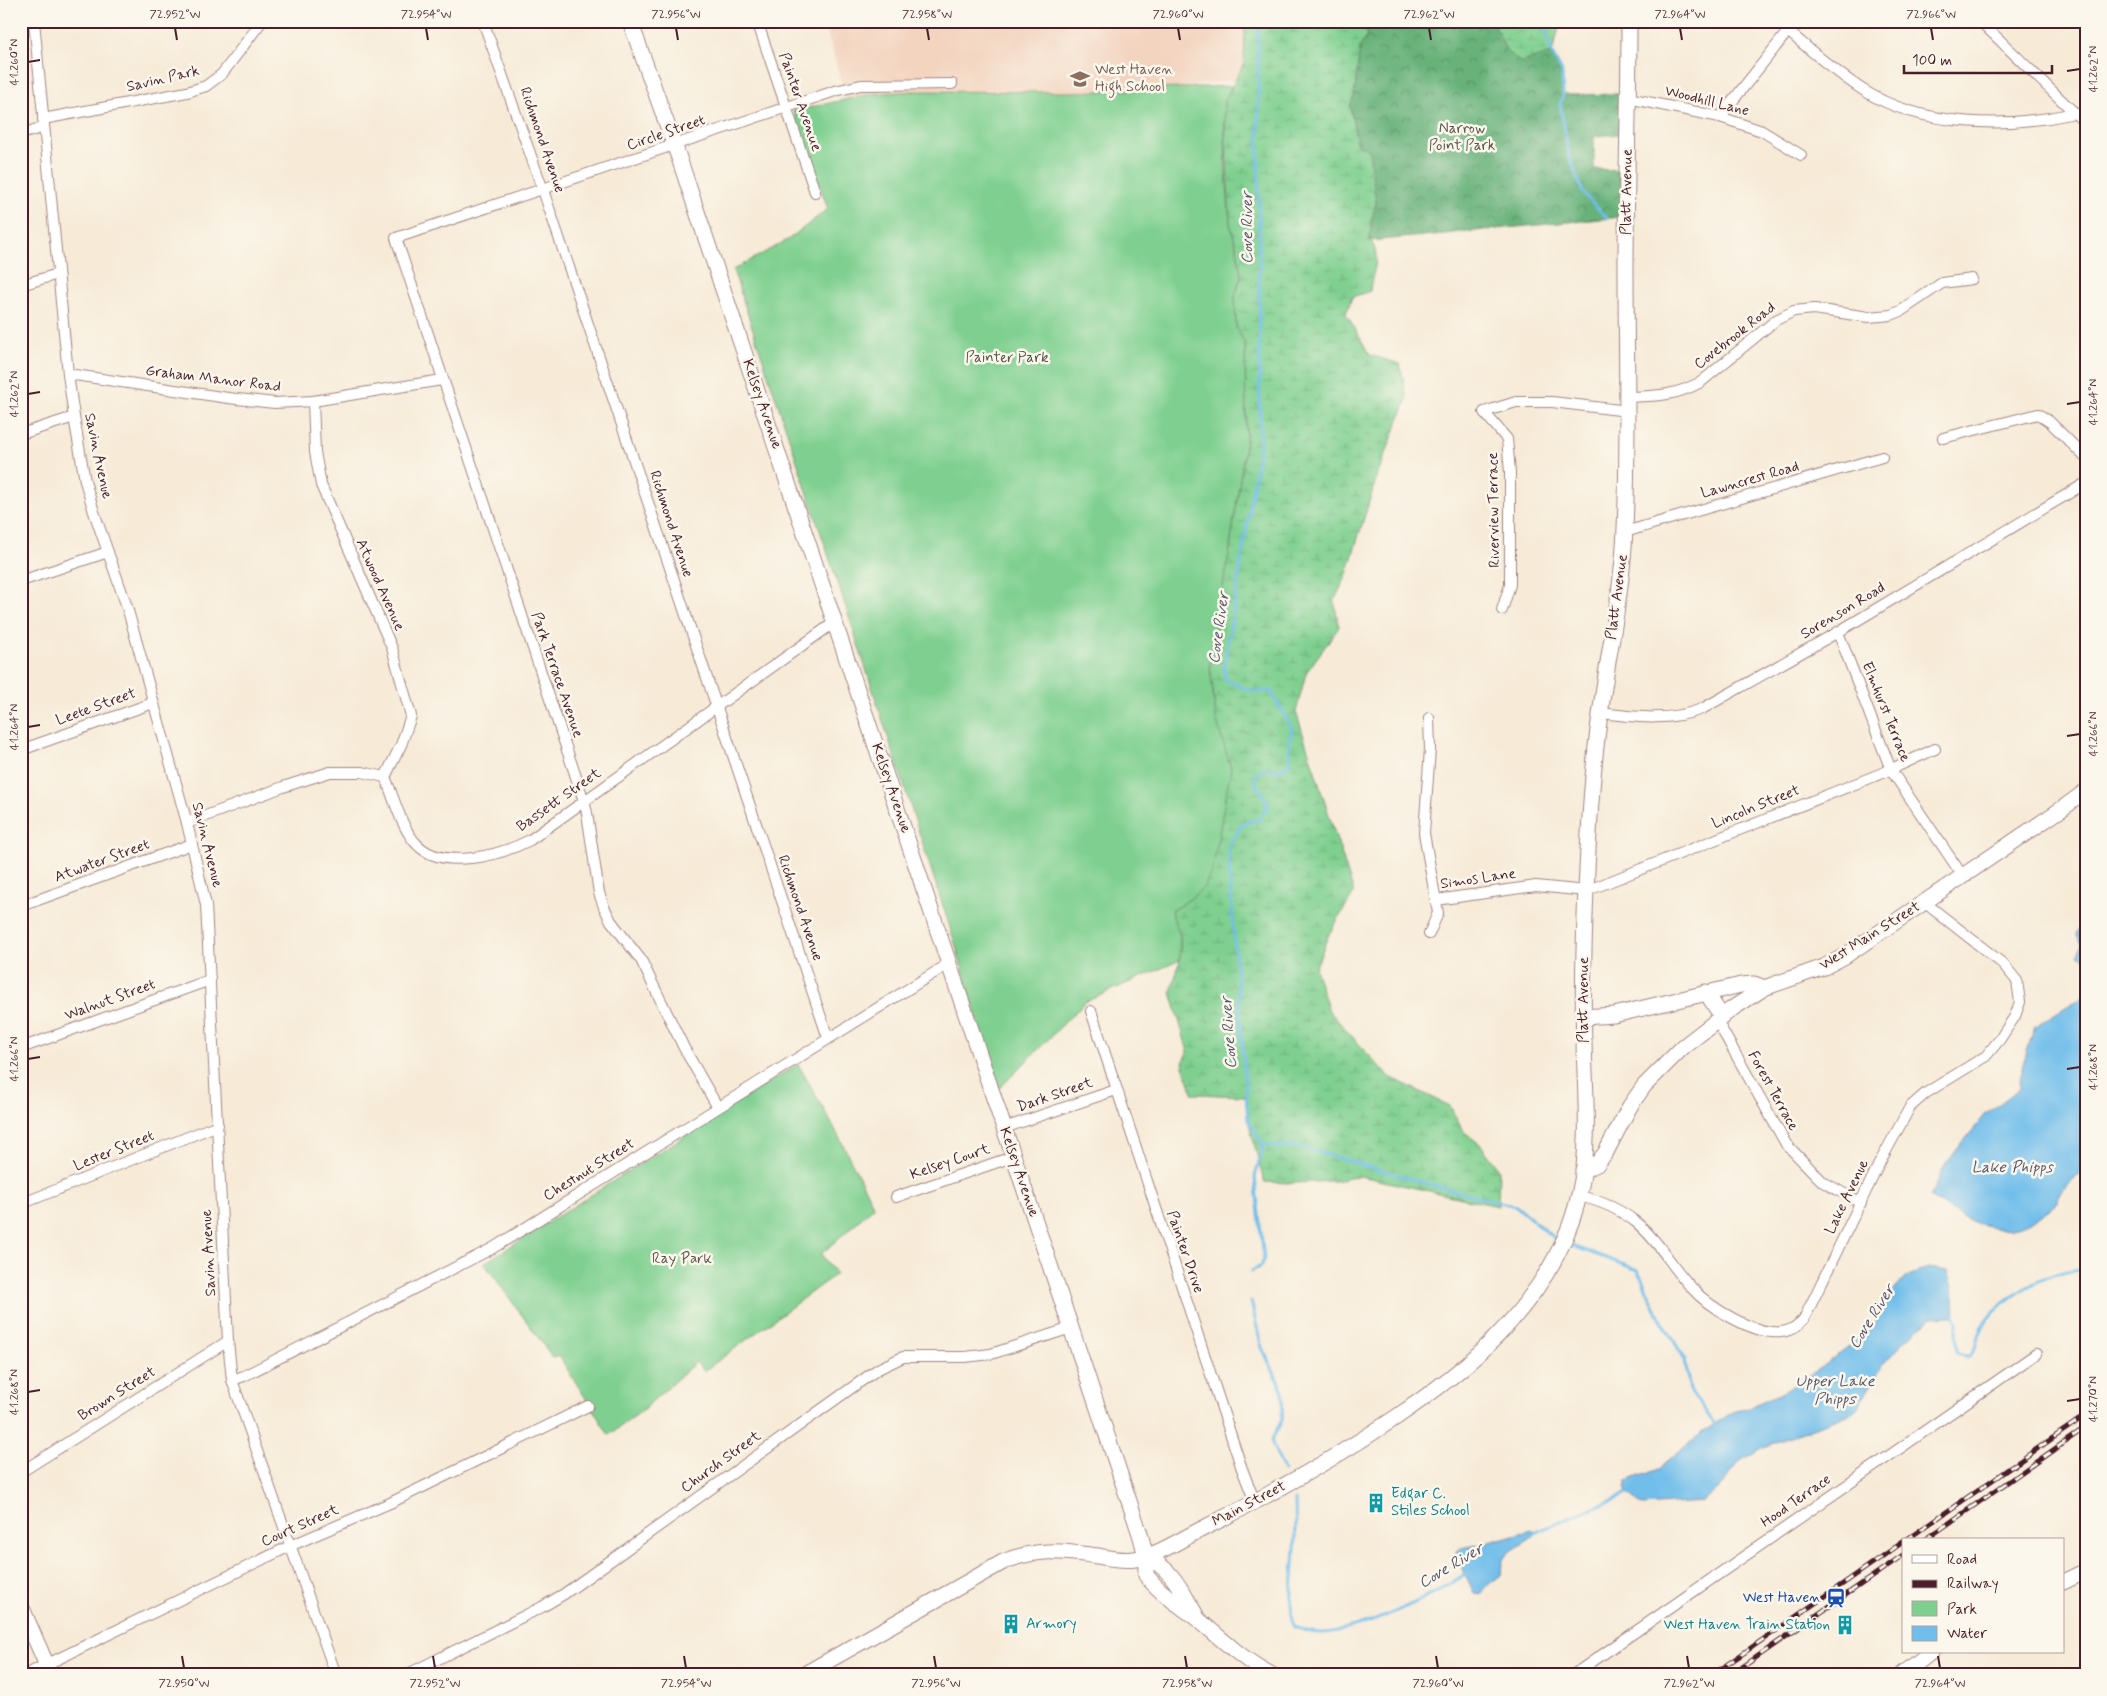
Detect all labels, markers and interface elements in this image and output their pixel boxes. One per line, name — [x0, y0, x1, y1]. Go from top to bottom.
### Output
text: 72.952°W — [150, 7, 201, 23]
text: 72.954°W — [401, 7, 451, 23]
text: 72.956°W — [651, 7, 701, 23]
text: 72.958°W — [902, 7, 952, 23]
text: 72.960°W — [1152, 7, 1204, 23]
text: 72.962°W — [1403, 7, 1455, 23]
text: 72.964°W — [1655, 7, 1706, 23]
text: 72.966°W — [1906, 7, 1956, 23]
text: 41.260°N — [7, 39, 23, 85]
scale bar — [1904, 42, 2052, 74]
text: 41.262°N — [2086, 46, 2102, 92]
street label: Painter Avenue — [774, 50, 826, 154]
text: 100 m — [1912, 51, 1952, 71]
place label: West Haven High School — [1095, 60, 1173, 98]
street label: Savin Park — [125, 61, 201, 97]
school or university icon: West Haven High School — [1069, 68, 1091, 90]
street label: Woodhill Lane — [1663, 81, 1751, 121]
street label: Richmond Avenue — [515, 84, 570, 196]
street label: Circle Street — [624, 110, 708, 156]
park label: Narrow Point Park — [1429, 119, 1495, 156]
street label: Platt Avenue — [1616, 149, 1638, 235]
water label: Cove River — [1237, 190, 1258, 264]
street label: Covebrook Road — [1690, 298, 1780, 374]
park label: Painter Park — [965, 348, 1049, 368]
street label: Kelsey Avenue — [737, 356, 787, 452]
street label: Graham Manor Road — [144, 361, 282, 397]
text: 41.262°N — [7, 371, 23, 417]
text: 41.264°N — [2086, 379, 2102, 425]
street label: Savin Avenue — [79, 411, 117, 501]
street label: Riverview Terrace — [1483, 452, 1505, 568]
street label: Lawncrest Road — [1699, 456, 1801, 504]
street label: Richmond Avenue — [644, 468, 698, 580]
street label: Atwood Avenue — [351, 536, 409, 634]
street label: Platt Avenue — [1601, 553, 1633, 641]
street label: Sorenson Road — [1797, 578, 1889, 644]
water label: Cove River — [1204, 588, 1235, 665]
street label: Park Terrace Avenue — [526, 610, 588, 740]
street label: Elmhurst Terrace — [1857, 659, 1915, 765]
street label: Leete Street — [53, 683, 139, 731]
text: 41.264°N — [7, 704, 23, 750]
text: 41.266°N — [2086, 711, 2102, 757]
street label: Kelsey Avenue — [866, 740, 916, 836]
street label: Bassett Street — [513, 763, 605, 837]
street label: Lincoln Street — [1709, 780, 1803, 834]
street label: Savin Avenue — [187, 800, 227, 890]
street label: Atwater Street — [52, 834, 153, 887]
street label: Richmond Avenue — [773, 852, 828, 964]
street label: Simos Lane — [1439, 864, 1517, 894]
street label: West Main Street — [1816, 897, 1924, 975]
street label: Platt Avenue — [1574, 957, 1594, 1043]
street label: Walnut Street — [62, 974, 158, 1026]
water label: Cove River — [1216, 994, 1242, 1070]
text: 41.266°N — [7, 1036, 23, 1082]
text: 41.268°N — [2086, 1044, 2102, 1090]
street label: Forest Terrace — [1743, 1047, 1803, 1135]
street label: Dark Street — [1015, 1073, 1096, 1117]
street label: Kelsey Avenue — [994, 1124, 1044, 1220]
street label: Lester Street — [71, 1126, 158, 1176]
street label: Chestnut Street — [540, 1134, 638, 1206]
street label: Kelsey Court — [908, 1139, 993, 1185]
street label: Lake Avenue — [1820, 1156, 1874, 1238]
water label: Lake Phipps — [1971, 1157, 2055, 1178]
street label: Painter Drive — [1162, 1208, 1209, 1296]
street label: Savin Avenue — [197, 1209, 221, 1297]
park label: Ray Park — [652, 1249, 713, 1269]
water label: Cove River — [1844, 1279, 1901, 1353]
street label: Brown Street — [74, 1362, 160, 1426]
text: 41.268°N — [7, 1369, 23, 1415]
water label: Upper Lake Phipps — [1795, 1371, 1876, 1410]
text: 41.270°N — [2086, 1376, 2102, 1422]
street label: Church Street — [677, 1426, 765, 1498]
street label: Hood Terrace — [1757, 1469, 1835, 1532]
street label: Main Street — [1209, 1476, 1289, 1532]
place label: Edgar C. Stiles School — [1391, 1484, 1470, 1521]
building icon: Edgar C. Stiles School — [1365, 1492, 1387, 1514]
street label: Court Street — [258, 1500, 342, 1552]
water label: Cove River — [1415, 1537, 1489, 1594]
legend — [1902, 1538, 2064, 1654]
text: Road — [1947, 1550, 1977, 1570]
text: Railway — [1947, 1574, 1999, 1594]
station icon: West Haven — [1825, 1587, 1847, 1609]
place label: West Haven — [1743, 1588, 1821, 1608]
text: Park — [1947, 1600, 1977, 1620]
building icon: Armory — [1000, 1613, 1022, 1635]
place label: Armory — [1026, 1614, 1077, 1634]
building icon: West Haven Train Station — [1834, 1614, 1856, 1636]
place label: West Haven Train Station — [1663, 1615, 1830, 1635]
text: Water — [1947, 1624, 1987, 1644]
text: 72.950°W — [159, 1676, 210, 1692]
text: 72.952°W — [410, 1676, 461, 1692]
text: 72.954°W — [661, 1676, 711, 1692]
text: 72.956°W — [911, 1676, 961, 1692]
text: 72.958°W — [1162, 1676, 1212, 1692]
text: 72.960°W — [1412, 1676, 1464, 1692]
text: 72.962°W — [1663, 1676, 1715, 1692]
text: 72.964°W — [1915, 1676, 1966, 1692]

